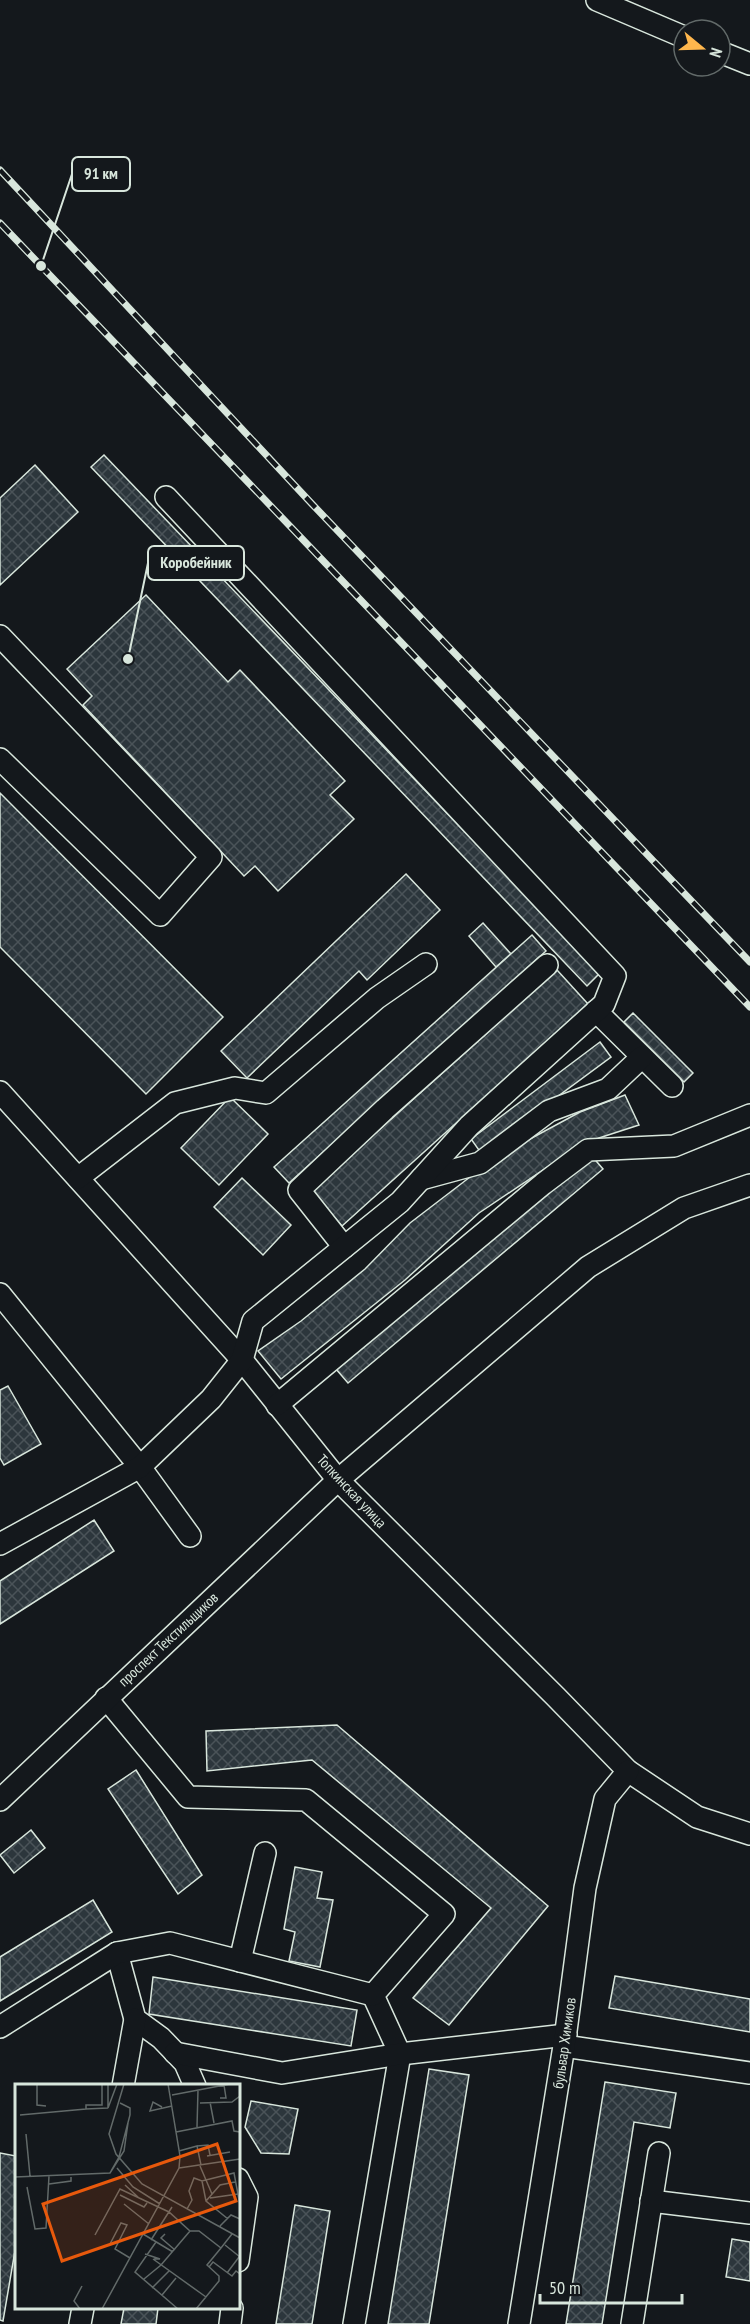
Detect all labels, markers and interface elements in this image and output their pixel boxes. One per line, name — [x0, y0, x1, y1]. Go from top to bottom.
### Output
north arrow — [672, 18, 732, 78]
text: N — [705, 46, 727, 60]
callout: 91 км — [72, 157, 130, 191]
text: 91 км — [84, 163, 118, 183]
callout: Коробейник — [148, 546, 244, 580]
text: Коробейник — [160, 552, 232, 572]
street label: Топкинская улица — [313, 1450, 391, 1532]
street label: проспект Текстильщиков — [114, 1588, 222, 1690]
street label: бульвар Химиков — [548, 1996, 580, 2090]
inset map — [15, 2084, 240, 2309]
scale bar — [540, 2267, 682, 2305]
text: 50 m — [549, 2276, 581, 2299]

